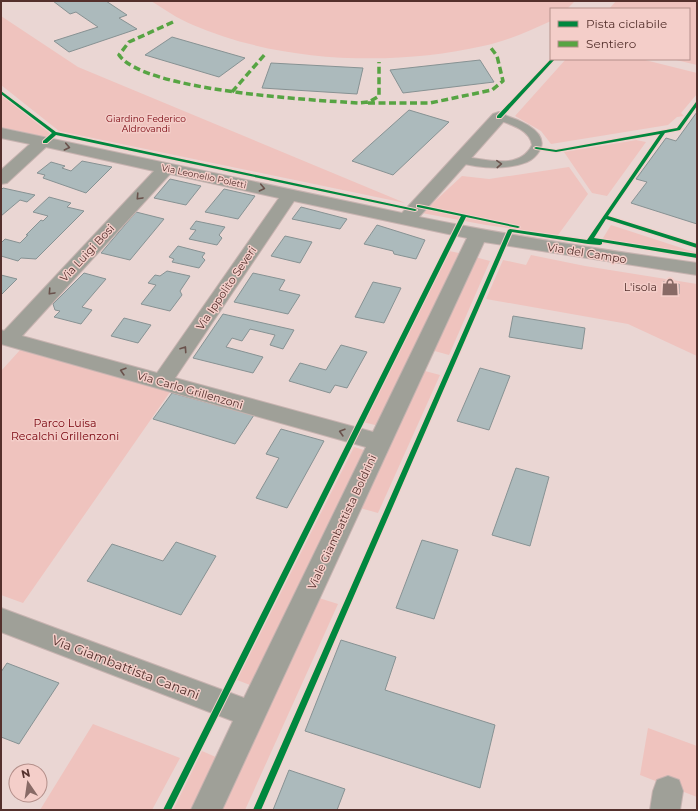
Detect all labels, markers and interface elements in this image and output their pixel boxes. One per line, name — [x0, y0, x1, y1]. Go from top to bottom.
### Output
legend — [550, 8, 690, 60]
text: Pista ciclabile — [586, 16, 667, 31]
text: Sentiero — [586, 36, 636, 51]
park label: Giardino Federico Aldrovandi — [106, 113, 186, 134]
one-way arrow — [63, 142, 70, 151]
one-way arrow — [496, 160, 502, 169]
street label: Via Leonello Poletti — [161, 162, 247, 190]
one-way arrow — [259, 184, 265, 192]
one-way arrow — [137, 192, 144, 199]
street label: Via Luigi Bosi — [57, 221, 117, 285]
street label: Via del Campo — [546, 240, 628, 266]
street label: Via Ippolito Severi — [193, 244, 259, 332]
shop icon: L'isola — [660, 277, 680, 297]
place label: L'isola — [624, 280, 657, 294]
one-way arrow — [48, 287, 56, 295]
one-way arrow — [179, 347, 186, 354]
one-way arrow — [119, 367, 126, 375]
street label: Via Carlo Grillenzoni — [135, 368, 245, 412]
park label: Parco Luisa Recalchi Grillenzoni — [11, 416, 119, 443]
one-way arrow — [339, 428, 346, 437]
street label: Viale Giambattista Boldrini — [305, 452, 379, 592]
street label: Via Giambattista Canani — [50, 631, 202, 703]
north arrow — [8, 763, 48, 803]
text: N — [20, 765, 32, 781]

